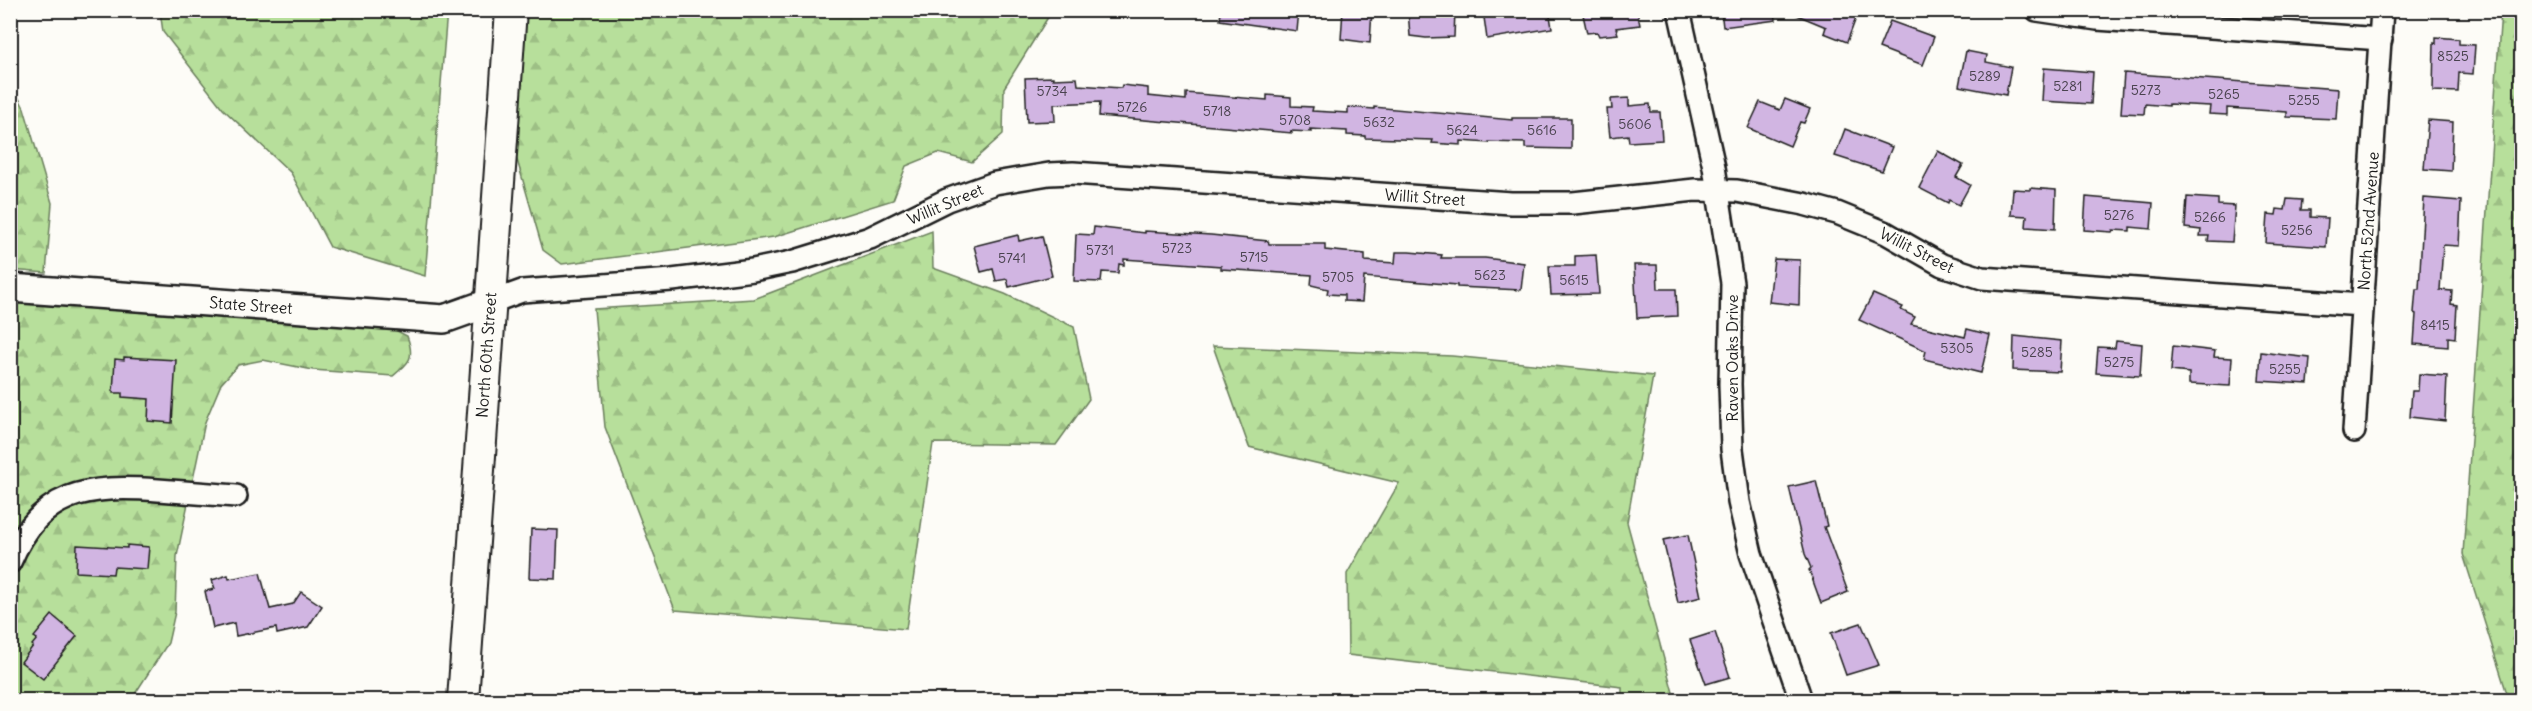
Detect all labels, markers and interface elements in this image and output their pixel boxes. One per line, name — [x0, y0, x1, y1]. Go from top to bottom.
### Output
house number: 8525 — [2437, 47, 2469, 65]
house number: 5289 — [1969, 67, 2001, 85]
house number: 5281 — [2053, 77, 2083, 95]
house number: 5273 — [2131, 81, 2161, 99]
house number: 5734 — [1037, 82, 1067, 100]
house number: 5265 — [2208, 85, 2240, 103]
house number: 5255 — [2288, 91, 2320, 109]
house number: 5726 — [1117, 98, 1147, 116]
house number: 5718 — [1203, 102, 1231, 120]
house number: 5708 — [1279, 111, 1311, 129]
house number: 5632 — [1363, 113, 1395, 131]
house number: 5606 — [1618, 115, 1652, 133]
house number: 5624 — [1446, 121, 1478, 139]
house number: 5616 — [1527, 121, 1557, 139]
street label: North 52nd Avenue — [2353, 151, 2383, 291]
street label: Willit Street — [904, 179, 987, 229]
street label: Willit Street — [1384, 184, 1467, 210]
house number: 5276 — [2104, 206, 2134, 224]
house number: 5266 — [2194, 208, 2226, 226]
house number: 5256 — [2281, 221, 2313, 239]
street label: Willit Street — [1876, 223, 1958, 278]
house number: 5723 — [1162, 239, 1192, 257]
house number: 5731 — [1086, 241, 1114, 259]
house number: 5715 — [1240, 248, 1268, 266]
house number: 5741 — [998, 249, 1026, 267]
house number: 5623 — [1474, 266, 1506, 284]
house number: 5705 — [1322, 268, 1354, 286]
house number: 5615 — [1559, 271, 1589, 289]
street label: North 60th Street — [472, 291, 500, 418]
street label: State Street — [209, 292, 294, 318]
street label: Raven Oaks Drive — [1722, 294, 1742, 422]
house number: 8415 — [2420, 316, 2450, 334]
house number: 5305 — [1940, 339, 1974, 357]
house number: 5285 — [2021, 343, 2053, 361]
house number: 5275 — [2104, 353, 2134, 371]
house number: 5255 — [2269, 360, 2301, 378]

